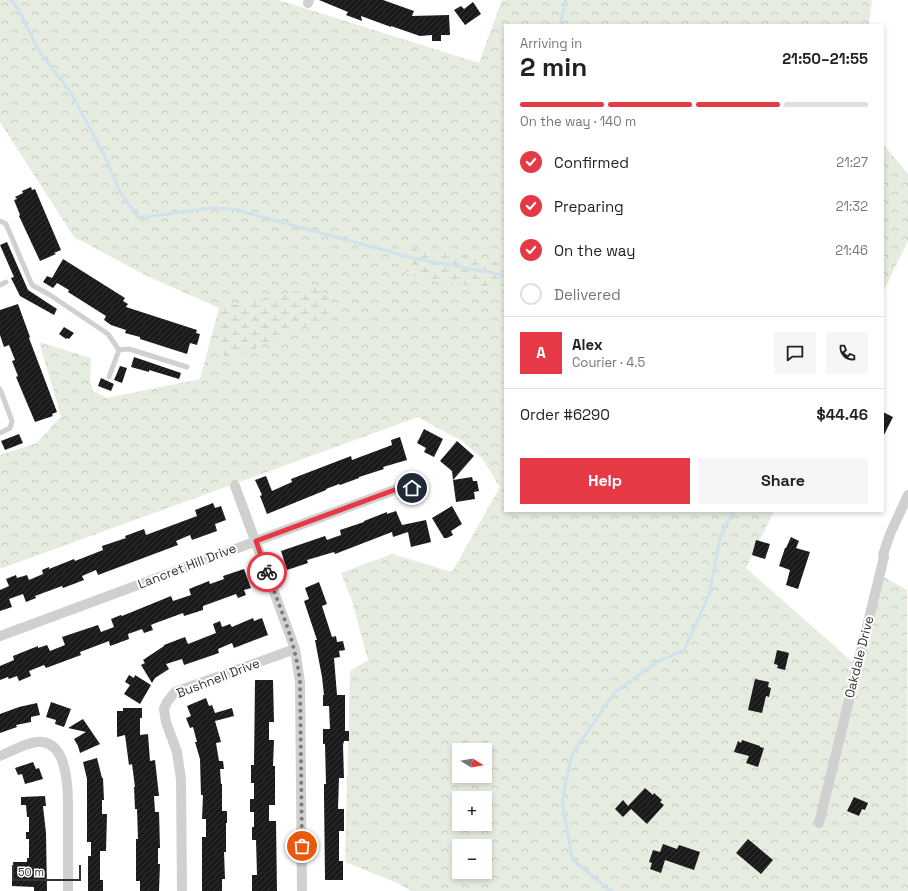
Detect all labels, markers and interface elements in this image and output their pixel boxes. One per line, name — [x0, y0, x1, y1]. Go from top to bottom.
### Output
text: Arriving in — [520, 35, 582, 52]
text: 21:50–21:55 — [782, 49, 868, 68]
text: 2 min — [520, 50, 587, 84]
text: On the way · 140 m — [520, 113, 636, 130]
icon: check — [520, 151, 542, 173]
text: Confirmed — [554, 153, 629, 172]
text: 21:27 — [836, 154, 868, 171]
icon: check — [520, 195, 542, 217]
text: Preparing — [554, 197, 624, 216]
text: 21:32 — [836, 198, 868, 215]
icon: check — [520, 239, 542, 261]
text: On the way — [554, 241, 635, 260]
text: 21:46 — [835, 242, 868, 259]
text: Delivered — [554, 285, 621, 304]
button: chat — [774, 332, 816, 374]
button: phone — [826, 332, 868, 374]
text: Alex — [572, 335, 603, 354]
text: A — [536, 343, 546, 362]
text: Courier · 4.5 — [572, 354, 645, 371]
text: Order #6290 — [520, 405, 610, 424]
text: $44.46 — [817, 405, 868, 424]
button: Help — [520, 458, 690, 504]
button: Share — [698, 458, 868, 504]
pin — [395, 471, 429, 505]
icon: home — [401, 477, 423, 499]
street label: Lancret Hill Drive — [135, 539, 239, 593]
courier — [247, 552, 287, 592]
icon: bike — [256, 561, 278, 583]
street label: Oakdale Drive — [841, 614, 877, 700]
street label: Bushnell Drive — [174, 654, 262, 702]
north arrow — [452, 743, 492, 783]
map controls — [452, 743, 492, 879]
button: + — [452, 791, 492, 831]
pin — [285, 829, 319, 863]
icon: bag — [291, 835, 313, 857]
button: − — [452, 839, 492, 879]
scale bar — [12, 863, 81, 882]
text: 50 m — [18, 865, 44, 879]

